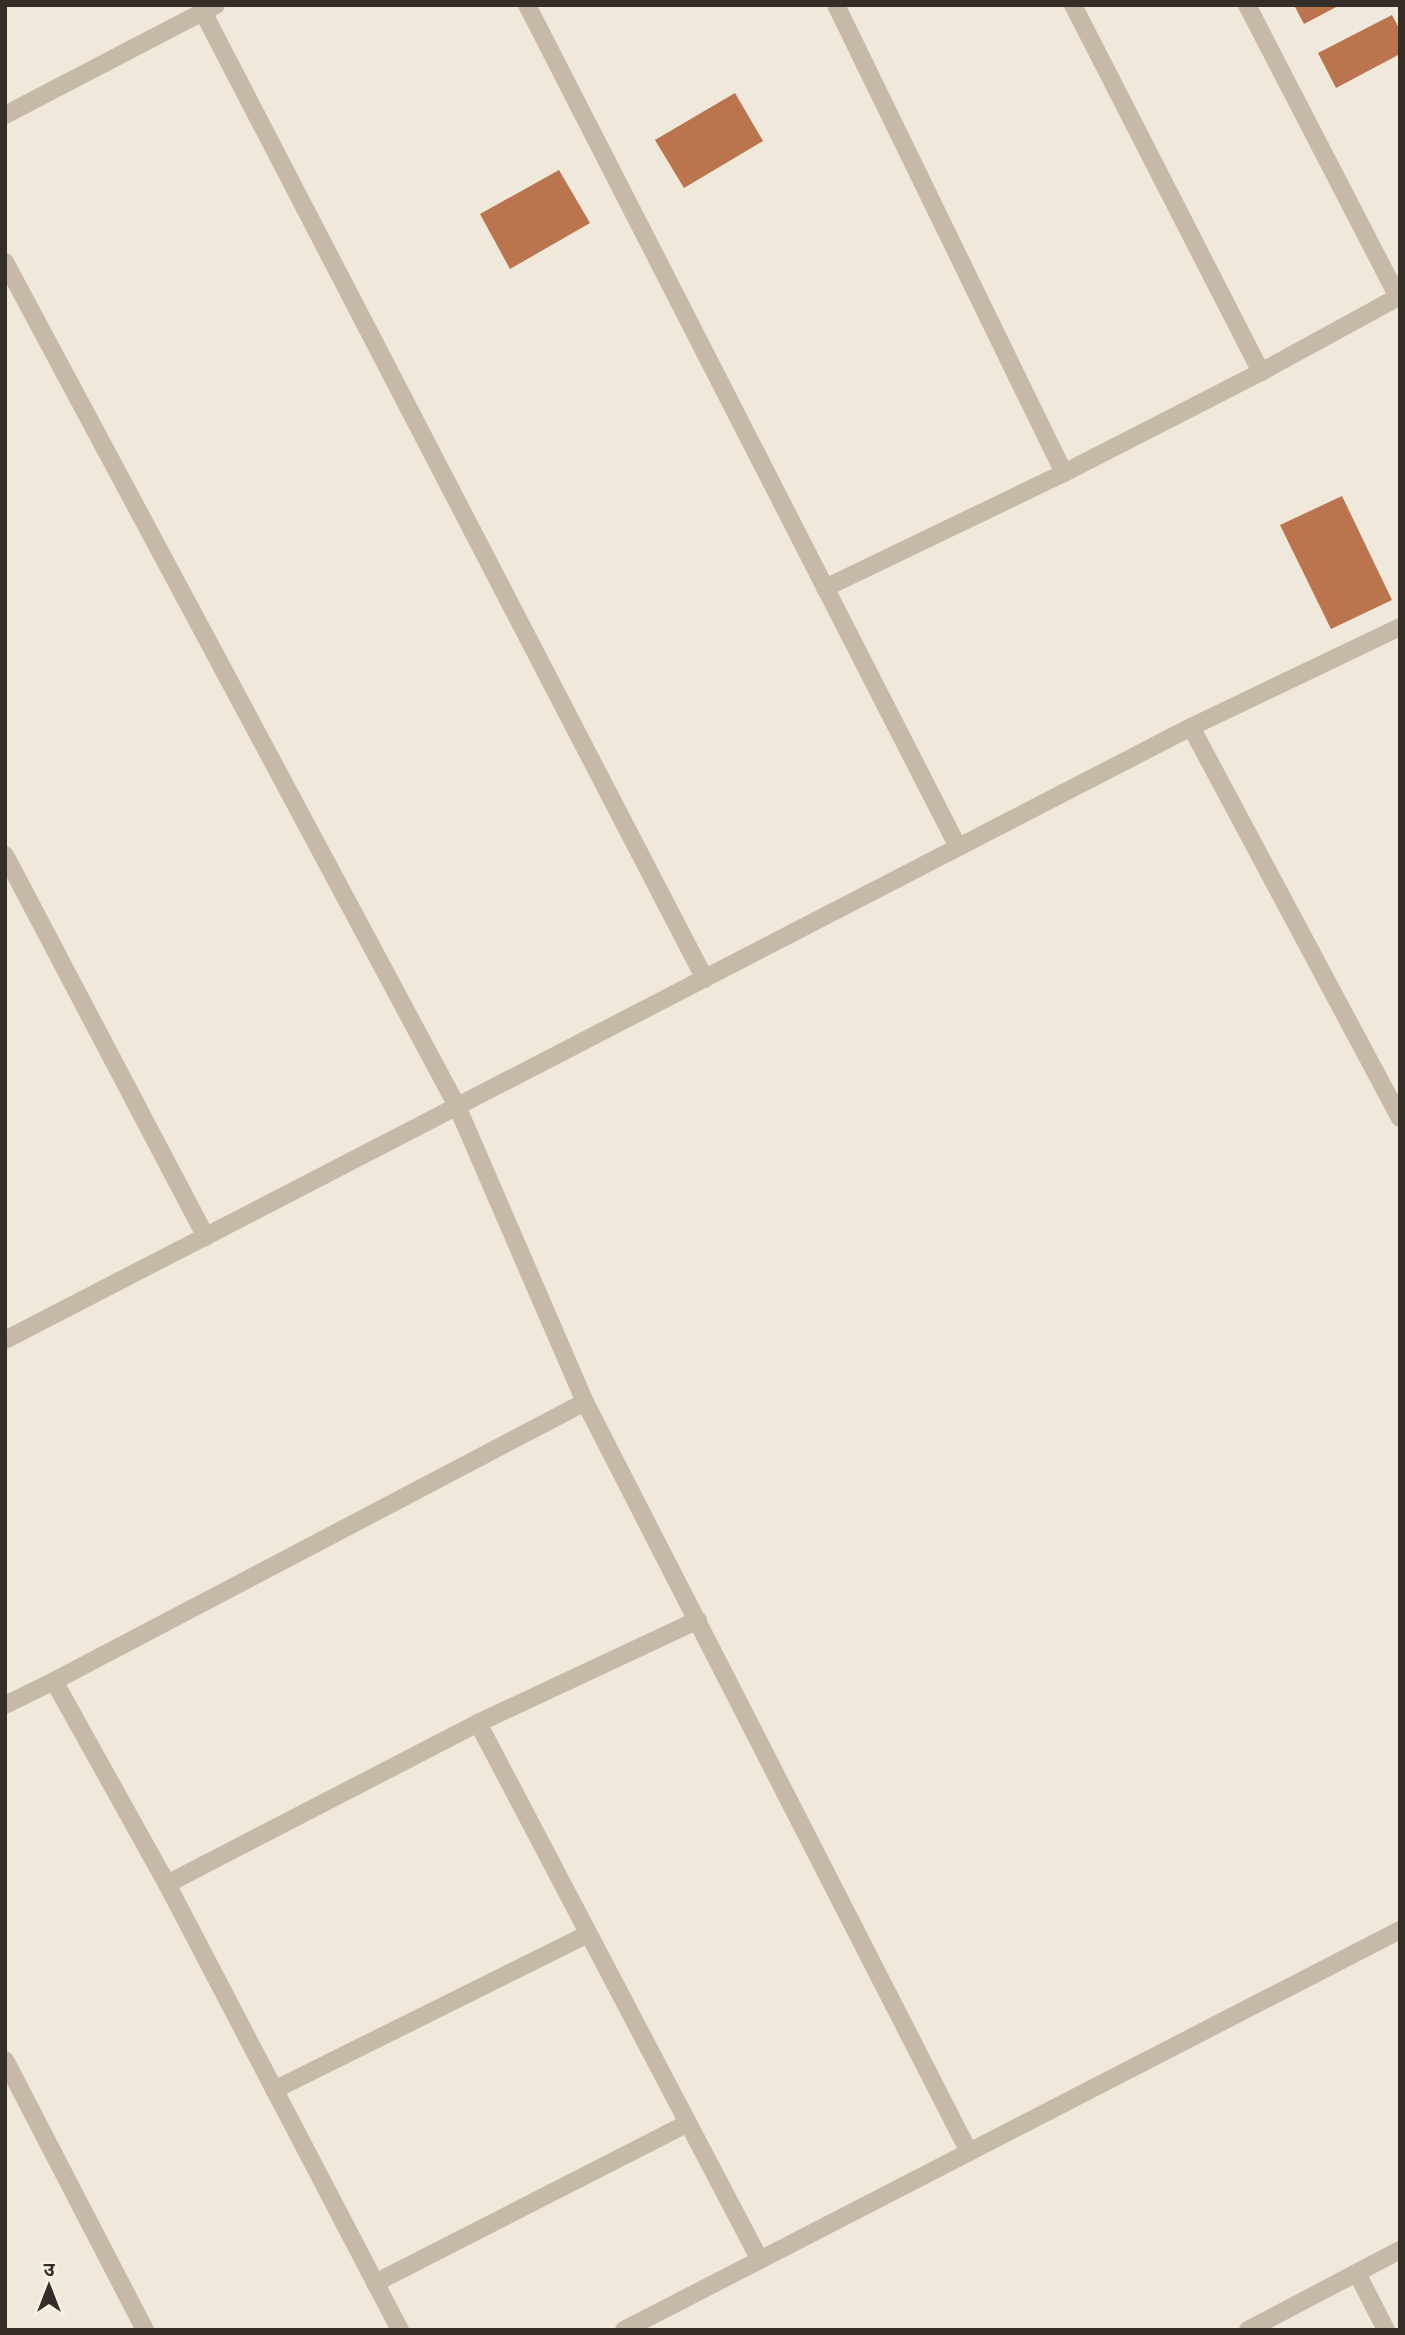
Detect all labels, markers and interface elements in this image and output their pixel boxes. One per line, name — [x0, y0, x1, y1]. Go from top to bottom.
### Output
north arrow — [14, 2251, 84, 2321]
text: उ — [43, 2256, 55, 2282]

